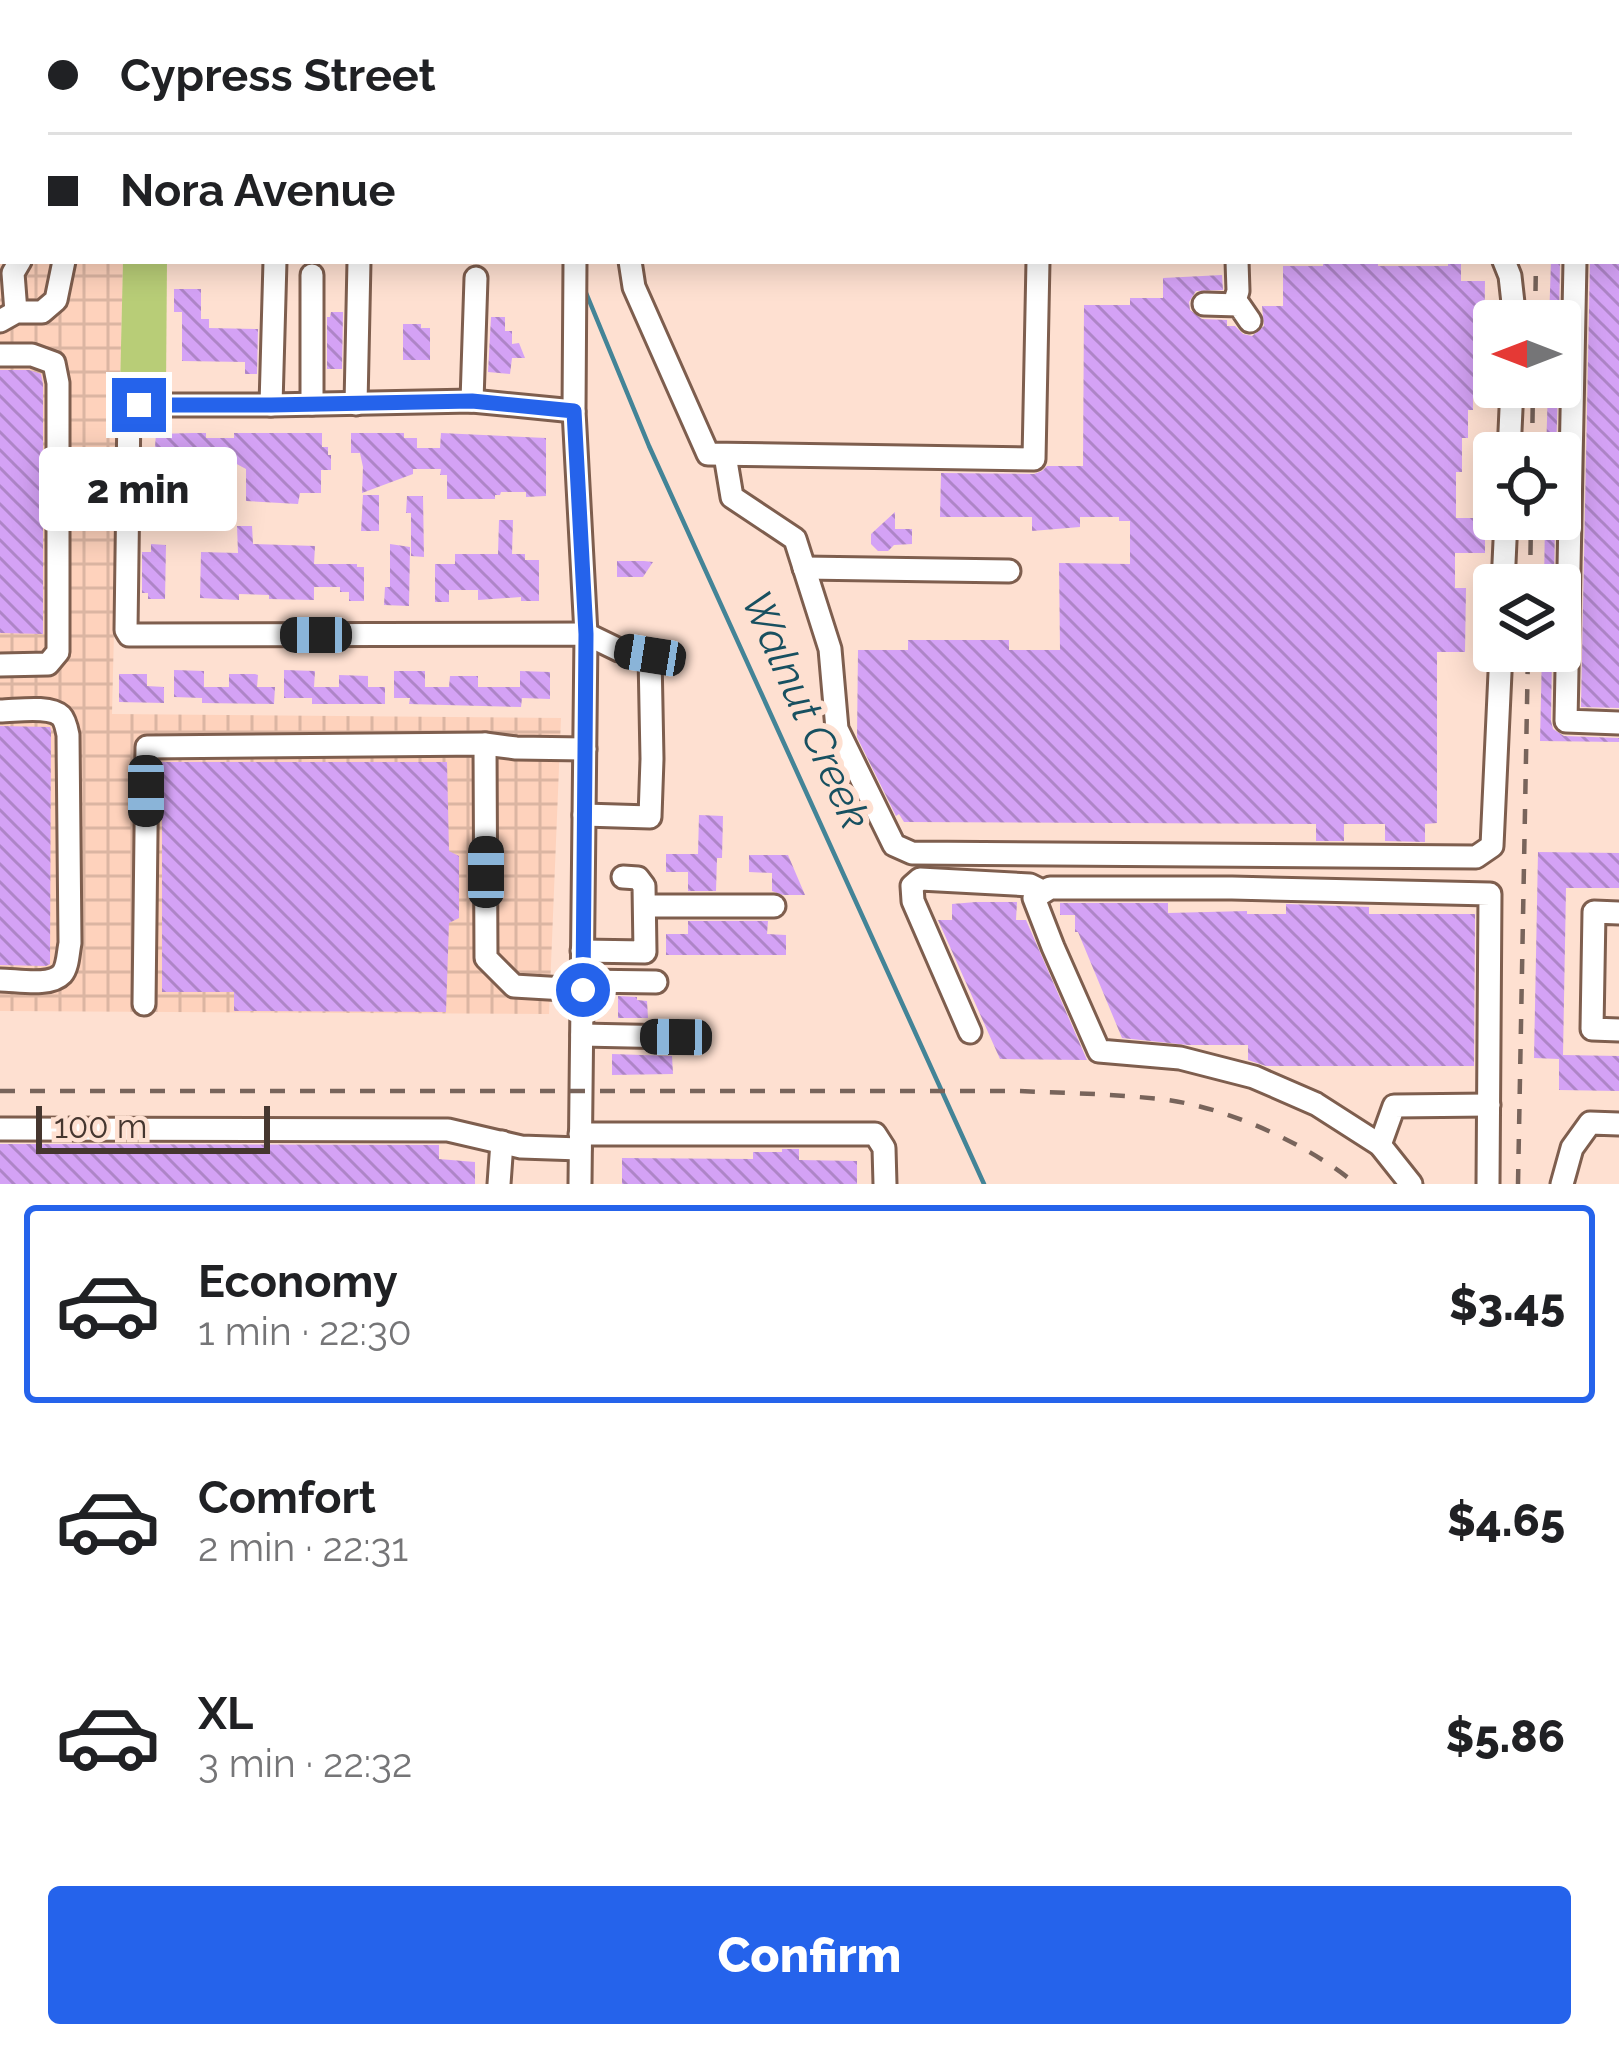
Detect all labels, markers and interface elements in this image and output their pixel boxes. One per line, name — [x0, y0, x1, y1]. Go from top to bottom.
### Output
text: Cypress Street — [120, 49, 436, 102]
text: Nora Avenue — [120, 164, 395, 217]
north arrow — [1473, 300, 1581, 408]
map controls — [1473, 300, 1581, 672]
route end — [112, 378, 166, 432]
button: locate — [1473, 432, 1581, 540]
callout: 2 min — [40, 447, 238, 531]
text: 2 min — [87, 466, 189, 512]
button: layers — [1473, 564, 1581, 672]
water label: Walnut Creek — [732, 583, 880, 837]
car — [280, 617, 352, 653]
car — [612, 632, 688, 678]
car — [128, 755, 164, 827]
car — [468, 836, 504, 908]
route start — [556, 963, 610, 1017]
car — [640, 1018, 712, 1056]
scale bar — [36, 1100, 270, 1153]
text: 100 m — [54, 1107, 147, 1146]
icon: car — [54, 1250, 162, 1358]
text: Economy — [198, 1255, 398, 1308]
text: $3.45 — [1449, 1278, 1565, 1331]
text: 1 min · 22:30 — [198, 1308, 412, 1354]
icon: car — [54, 1466, 162, 1574]
text: Comfort — [198, 1471, 376, 1524]
text: $4.65 — [1447, 1494, 1565, 1547]
text: 2 min · 22:31 — [198, 1524, 408, 1570]
icon: car — [54, 1682, 162, 1790]
text: XL — [198, 1687, 253, 1740]
text: $5.86 — [1446, 1710, 1565, 1763]
text: 3 min · 22:32 — [198, 1740, 412, 1786]
button: Confirm — [48, 1886, 1571, 2024]

